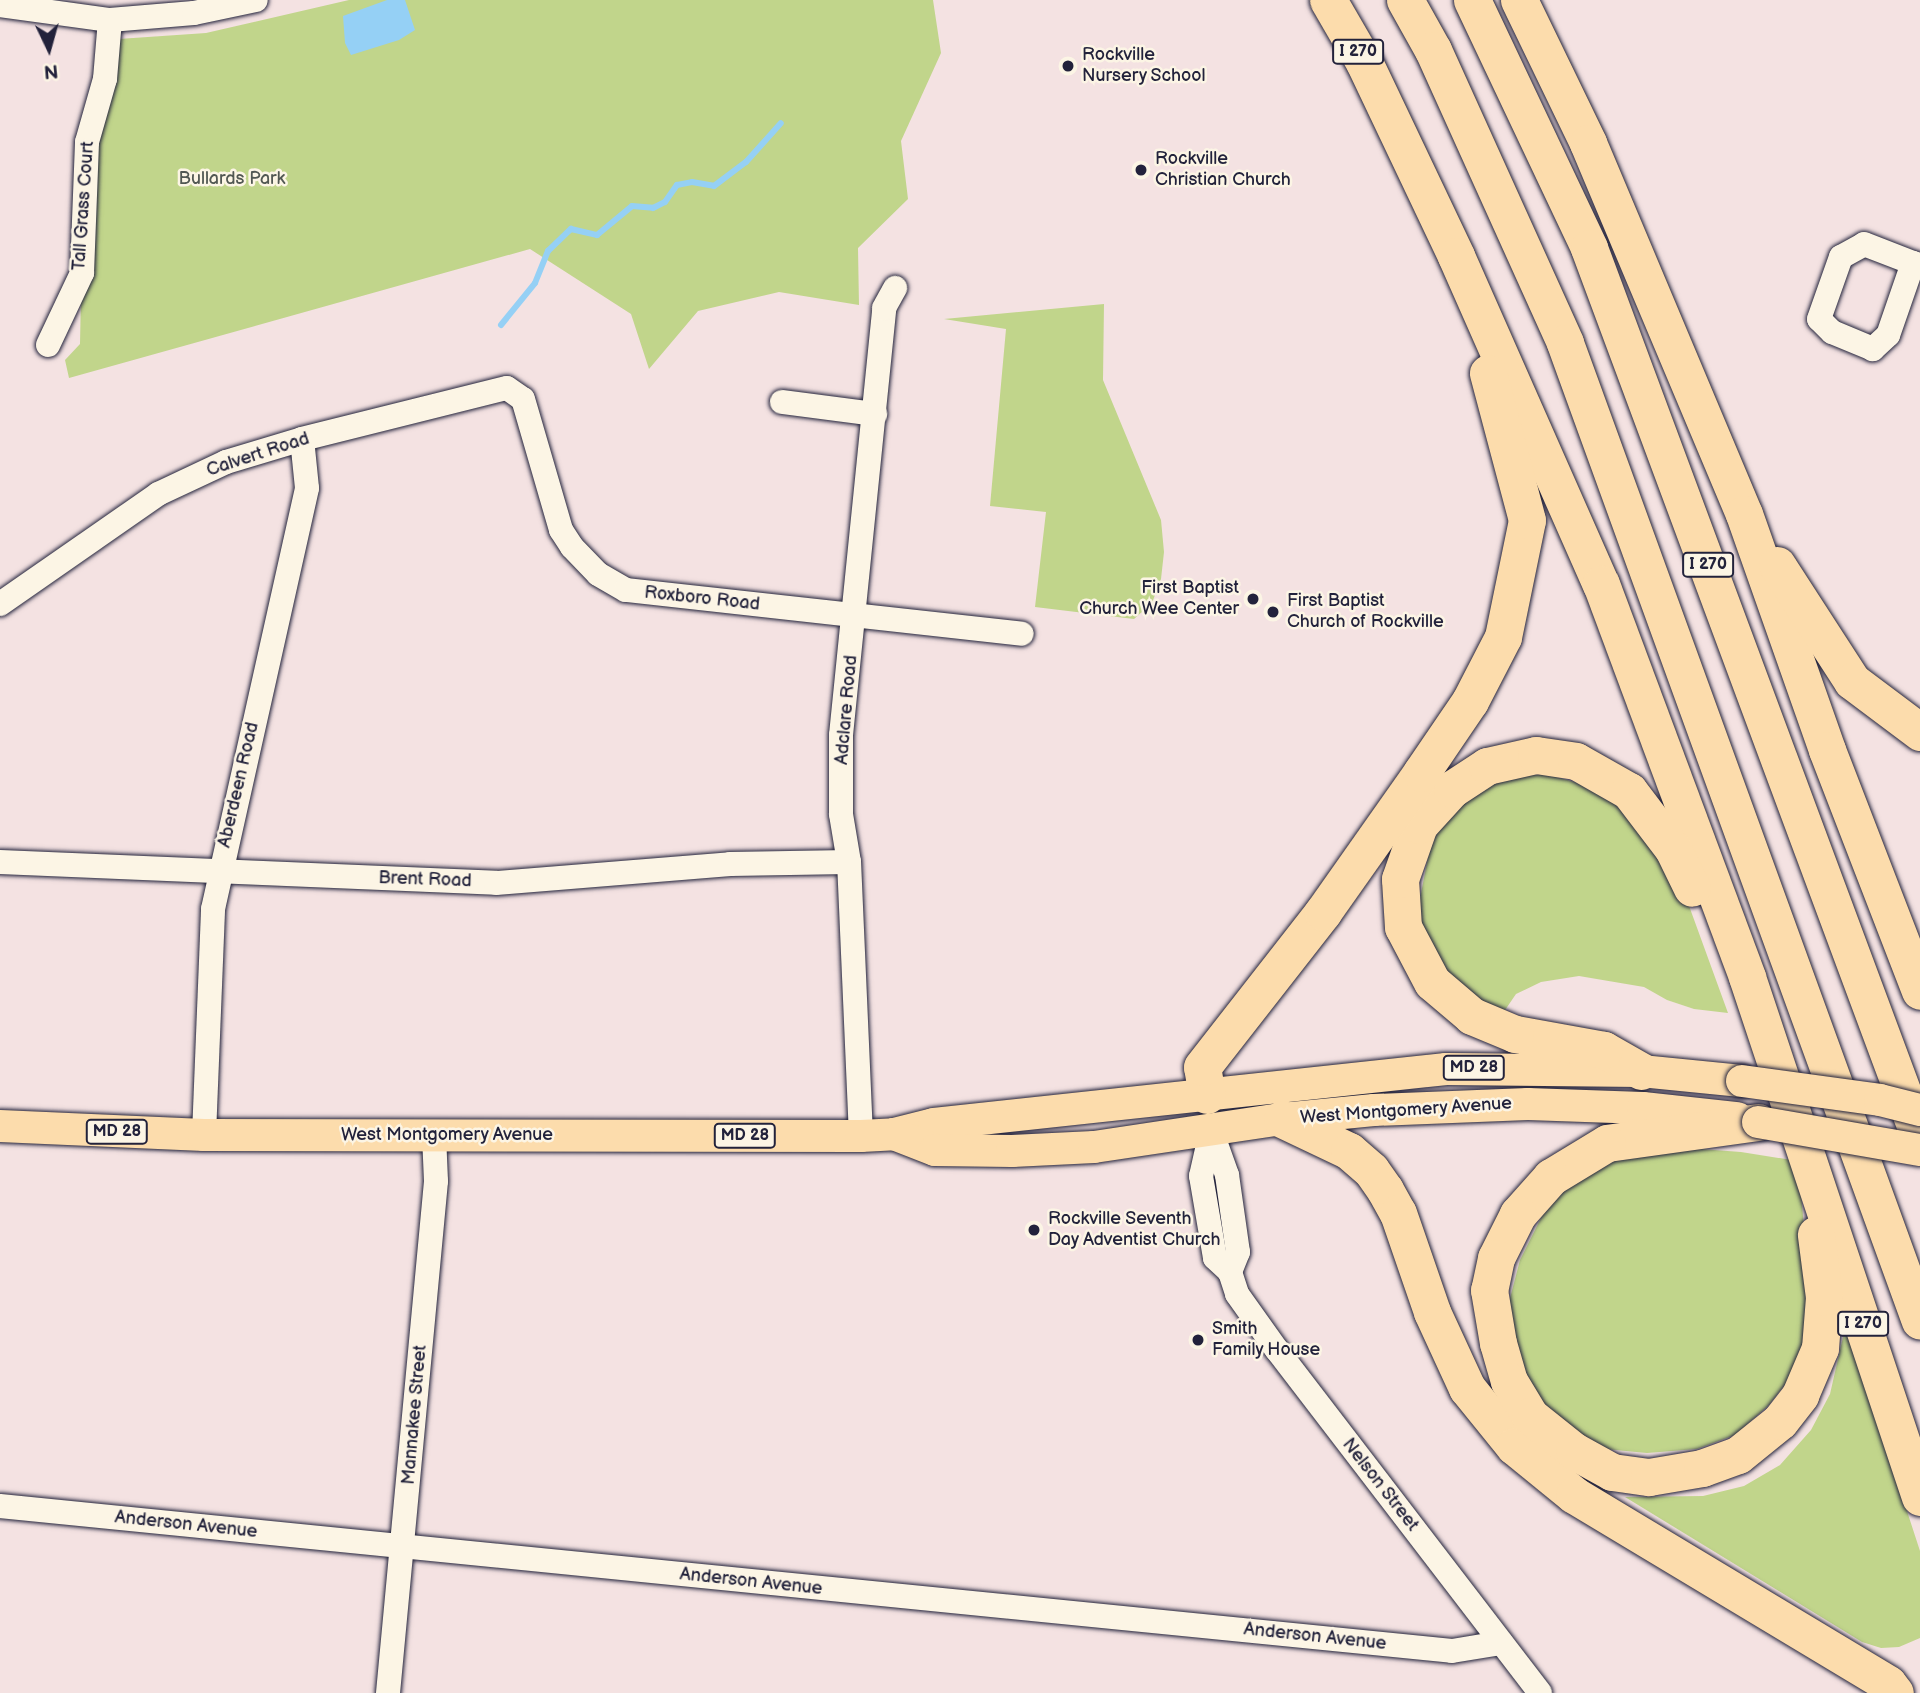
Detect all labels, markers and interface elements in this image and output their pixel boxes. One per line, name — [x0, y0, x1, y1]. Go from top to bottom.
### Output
north arrow — [14, 14, 84, 84]
road number: I 270 — [1332, 40, 1384, 64]
place label: Rockville Nursery School — [1082, 45, 1207, 88]
text: N — [43, 58, 59, 82]
marker: Rockville Nursery School — [1060, 58, 1076, 74]
street label: Tall Grass Court — [69, 141, 99, 271]
place label: Rockville Christian Church — [1155, 149, 1291, 192]
marker: Rockville Christian Church — [1133, 162, 1149, 178]
park label: Bullards Park — [179, 168, 285, 190]
street label: Calvert Road — [204, 428, 312, 482]
road number: I 270 — [1682, 552, 1734, 578]
place label: First Baptist Church Wee Center — [1078, 578, 1239, 620]
street label: Roxboro Road — [643, 582, 761, 616]
marker: First Baptist Church Wee Center — [1245, 591, 1261, 607]
place label: First Baptist Church of Rockville — [1287, 591, 1444, 634]
marker: First Baptist Church of Rockville — [1265, 604, 1281, 620]
street label: Adclare Road — [831, 654, 863, 766]
street label: Aberdeen Road — [214, 720, 264, 850]
street label: Brent Road — [378, 868, 472, 892]
road number: MD 28 — [1442, 1056, 1506, 1080]
street label: West Montgomery Avenue — [1299, 1093, 1513, 1129]
road number: MD 28 — [86, 1120, 148, 1144]
street label: West Montgomery Avenue — [340, 1124, 554, 1146]
road number: MD 28 — [714, 1124, 776, 1148]
place label: Rockville Seventh Day Adventist Church — [1048, 1209, 1222, 1252]
marker: Rockville Seventh Day Adventist Church — [1026, 1222, 1042, 1238]
road number: I 270 — [1837, 1312, 1889, 1336]
place label: Smith Family House — [1212, 1319, 1321, 1362]
marker: Smith Family House — [1190, 1332, 1206, 1348]
street label: Mannakee Street — [398, 1344, 432, 1486]
street label: Nelson Street — [1337, 1434, 1423, 1536]
street label: Anderson Avenue — [114, 1507, 258, 1543]
street label: Anderson Avenue — [679, 1564, 823, 1600]
street label: Anderson Avenue — [1243, 1619, 1387, 1655]

